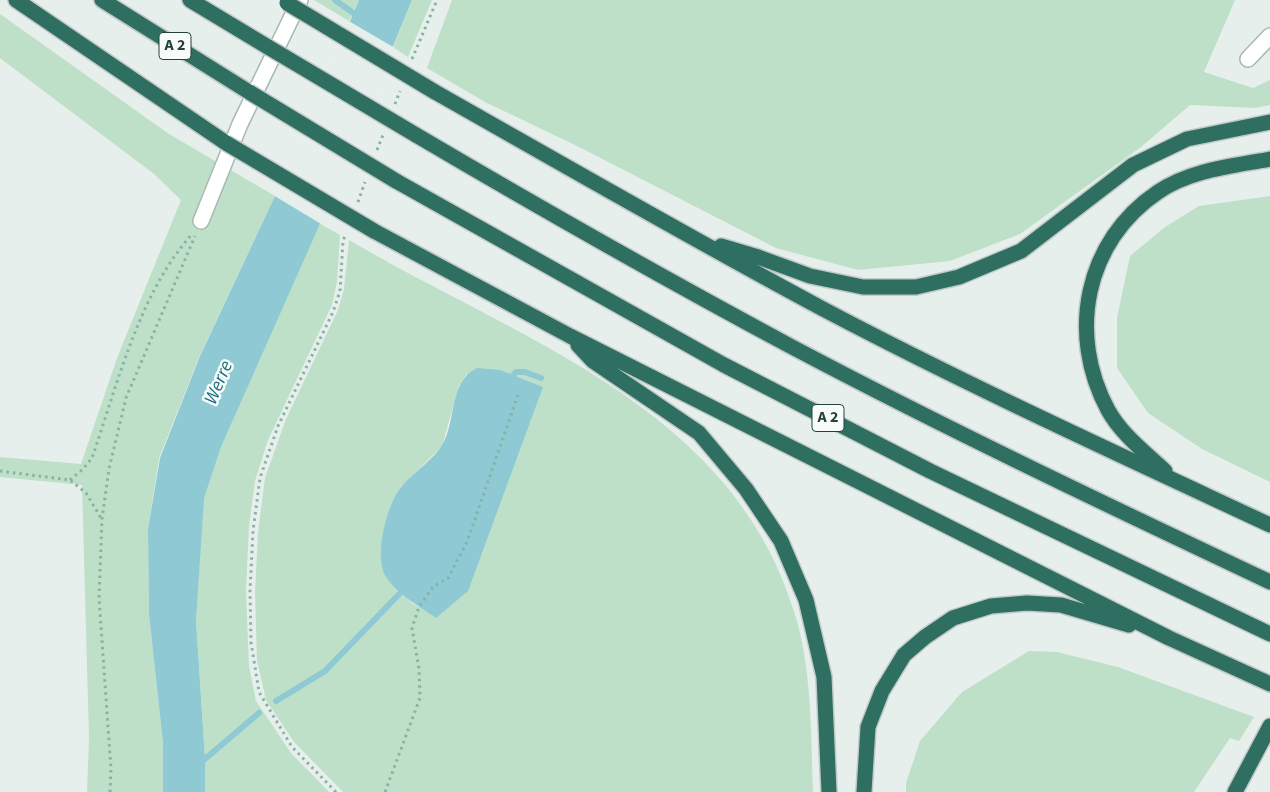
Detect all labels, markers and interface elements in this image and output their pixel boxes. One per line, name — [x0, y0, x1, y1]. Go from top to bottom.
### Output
road number: A 2 — [159, 32, 191, 59]
water label: Werre — [201, 358, 239, 408]
road number: A 2 — [812, 404, 844, 432]

